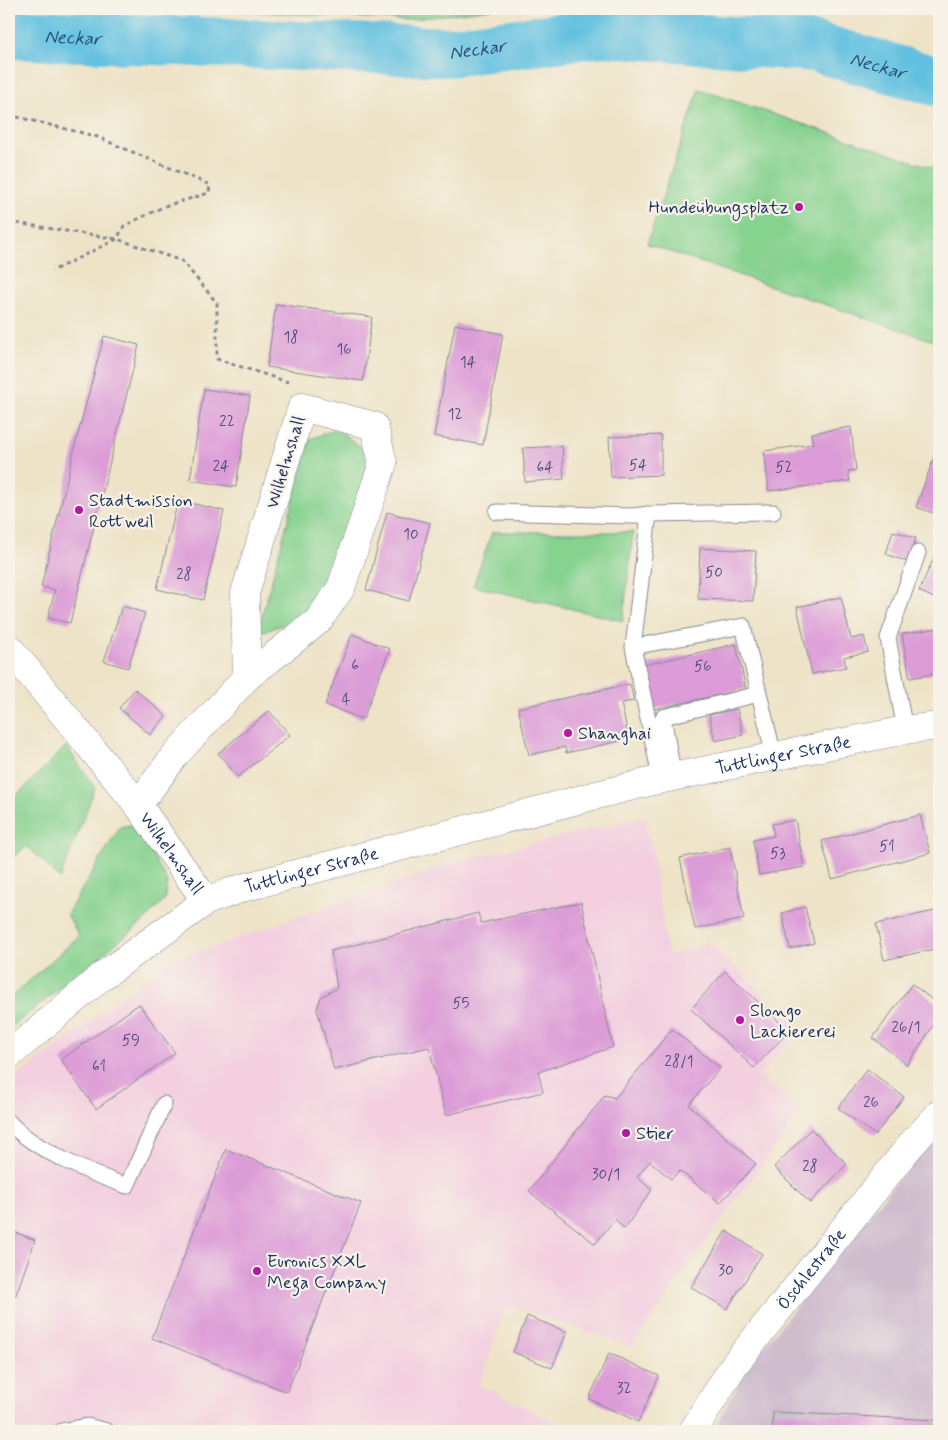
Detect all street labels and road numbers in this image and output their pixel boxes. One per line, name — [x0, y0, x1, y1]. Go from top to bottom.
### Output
street label: Wilhelmshall — [260, 413, 311, 512]
street label: Tuttlinger Straße — [714, 730, 853, 781]
street label: Wilhelmshall — [134, 807, 209, 900]
street label: Tuttlinger Straße — [242, 842, 381, 900]
street label: Öschlestraße — [772, 1224, 852, 1315]

